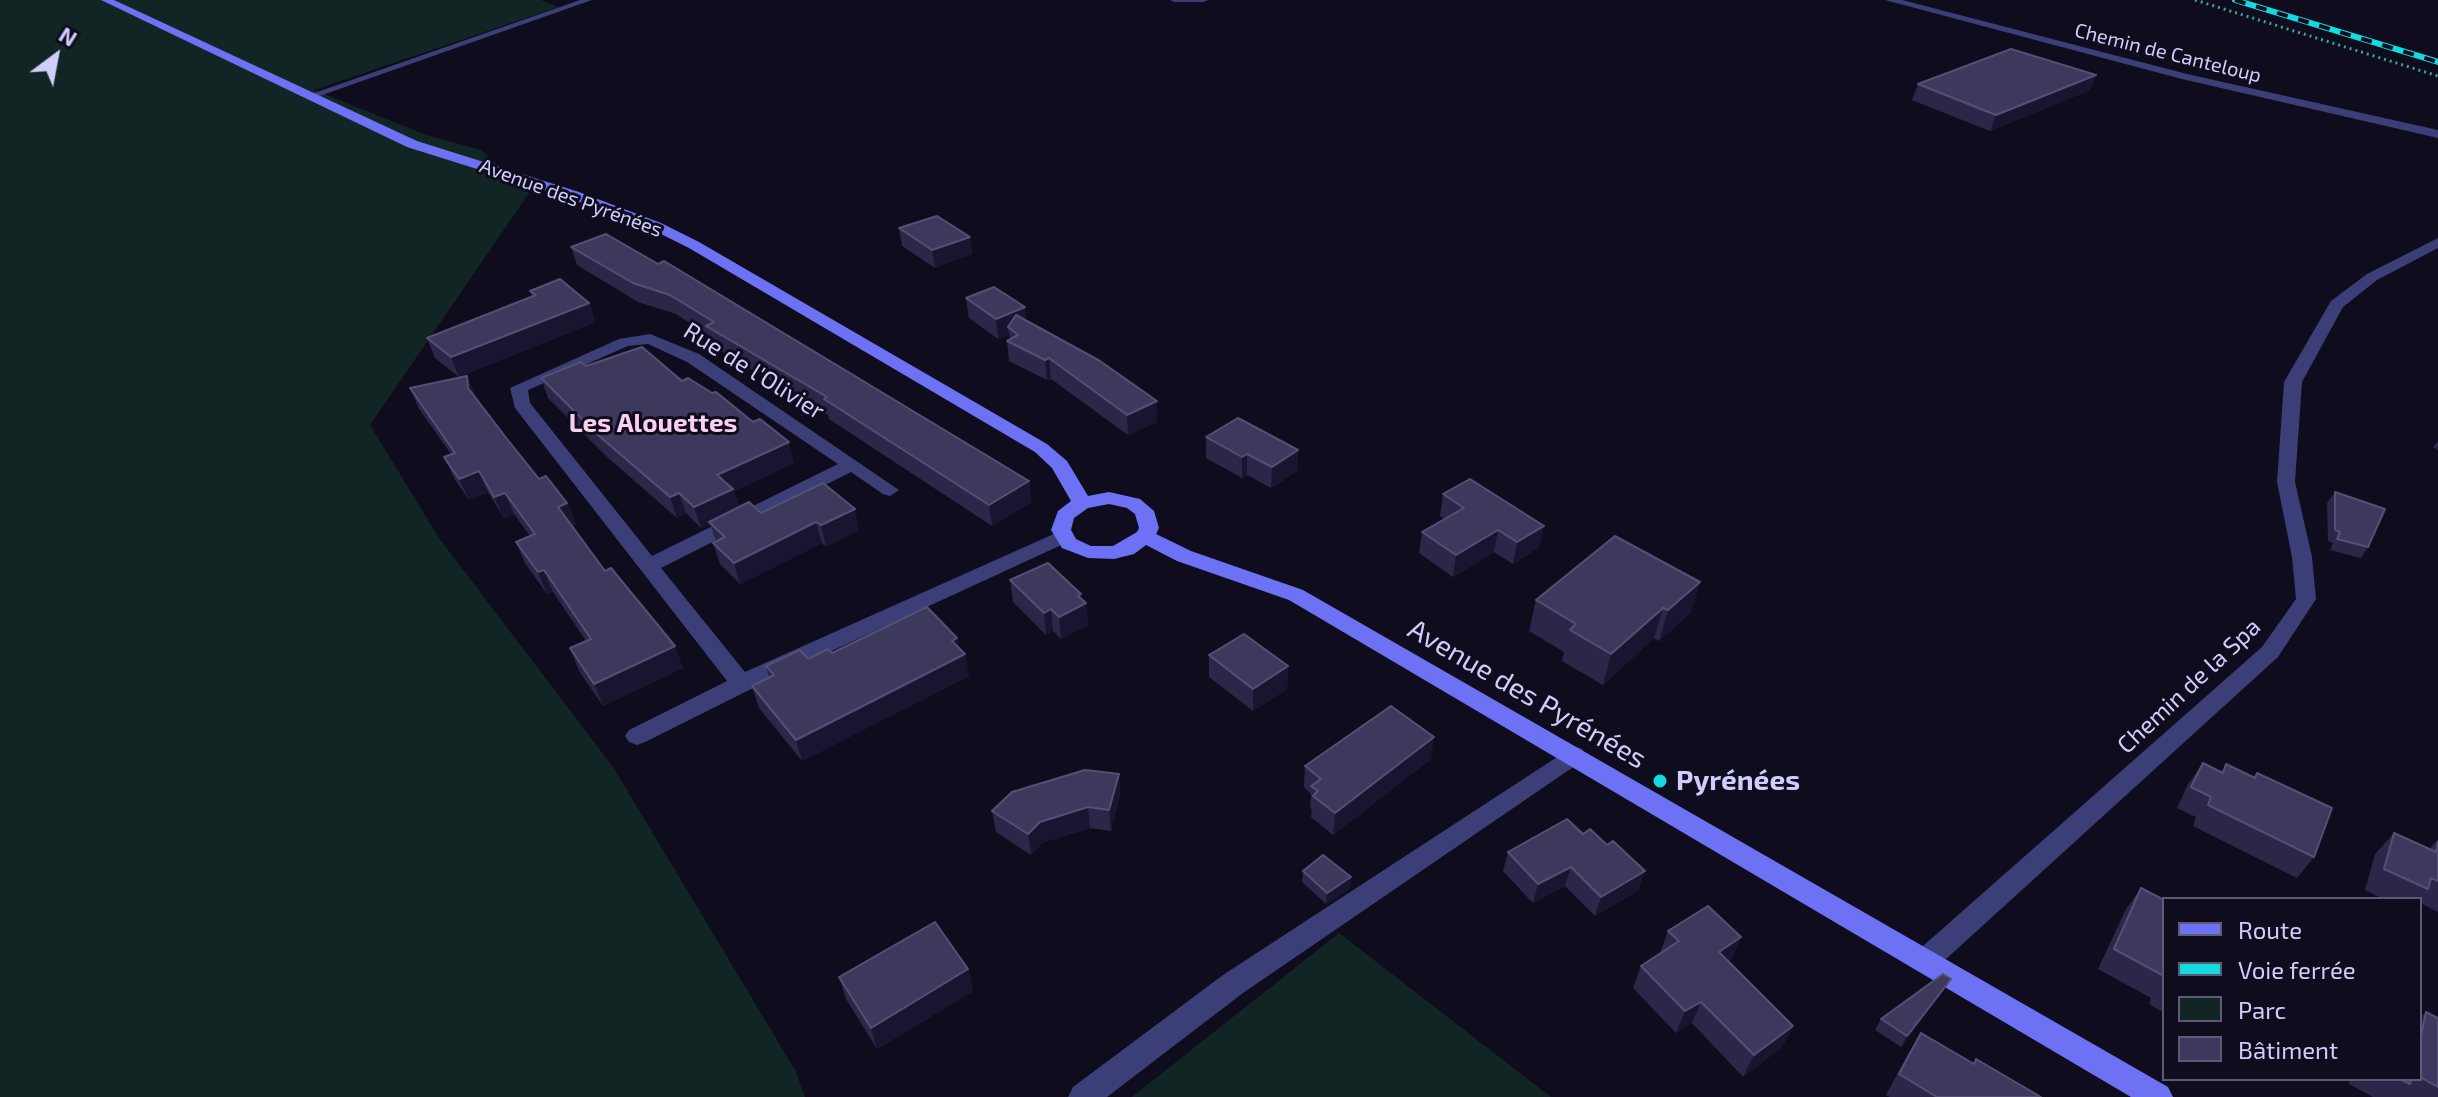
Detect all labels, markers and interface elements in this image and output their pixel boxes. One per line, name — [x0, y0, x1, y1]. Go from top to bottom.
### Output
north arrow — [16, 16, 96, 96]
street label: Chemin de Canteloup — [2072, 18, 2264, 88]
text: N — [55, 20, 82, 51]
street label: Avenue des Pyrénées — [476, 154, 666, 242]
street label: Rue de l'Olivier — [678, 316, 830, 426]
district label: Les Alouettes — [569, 407, 737, 439]
street label: Avenue des Pyrénées — [1402, 612, 1652, 776]
street label: Chemin de la Spa — [2112, 612, 2266, 760]
place label: Pyrénées — [1676, 764, 1800, 798]
marker: Pyrénées — [1651, 772, 1669, 790]
legend — [2162, 897, 2422, 1081]
text: Route — [2238, 915, 2302, 944]
text: Voie ferrée — [2238, 955, 2356, 984]
text: Parc — [2238, 995, 2286, 1024]
text: Bâtiment — [2238, 1035, 2338, 1064]

